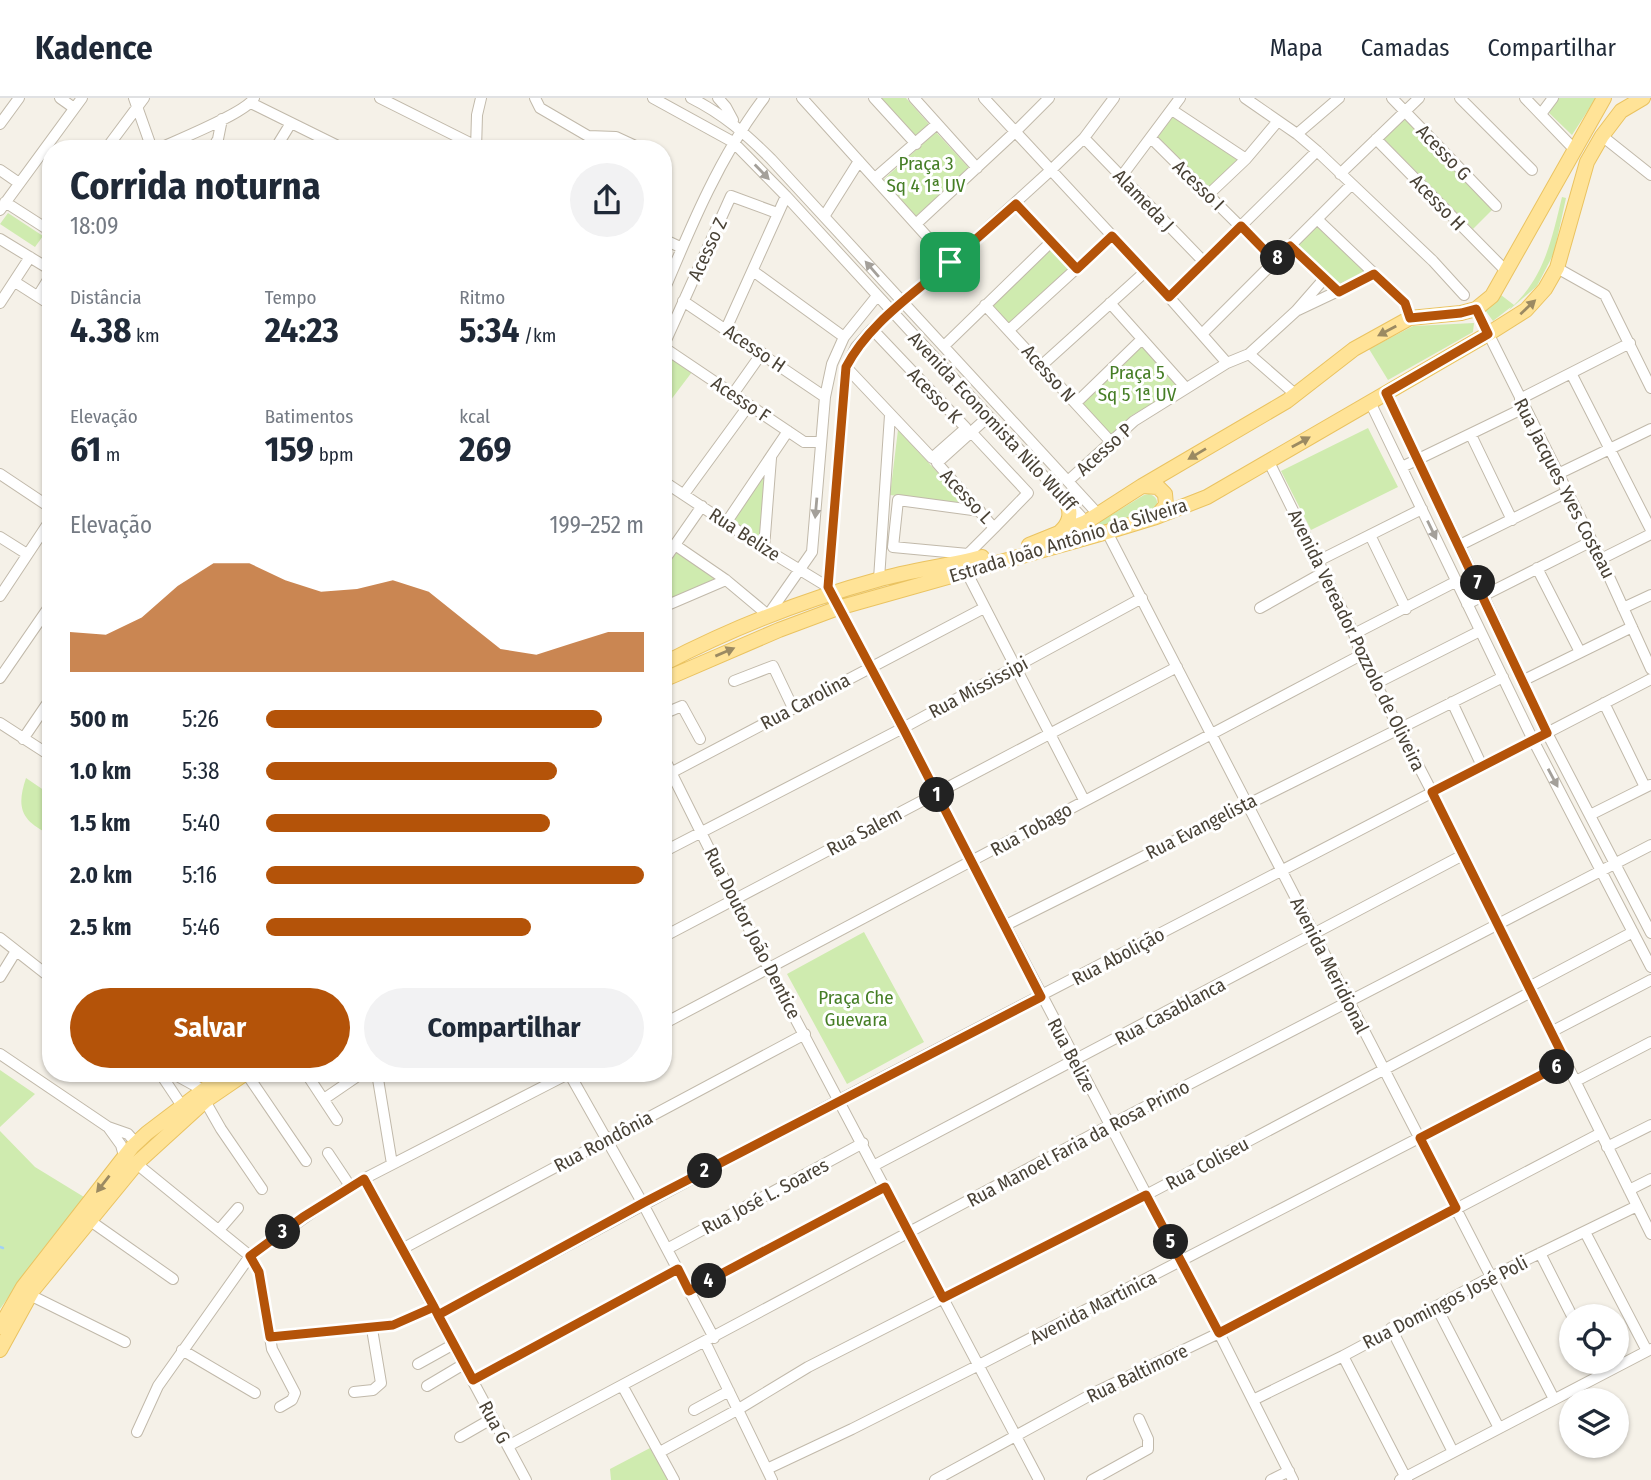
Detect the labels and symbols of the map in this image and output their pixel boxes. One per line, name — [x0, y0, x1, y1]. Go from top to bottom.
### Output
street label: Acesso G — [1412, 120, 1476, 185]
park label: Praça 3 Sq 4 1ª UV — [886, 152, 966, 197]
street label: Acesso I — [1168, 155, 1229, 215]
one-way arrow — [754, 163, 770, 180]
street label: Alameda J — [1108, 165, 1179, 236]
street label: Acesso H — [1405, 169, 1470, 235]
street label: Acesso Z — [683, 214, 732, 284]
pin — [920, 232, 980, 292]
pin: 8 — [1260, 240, 1296, 276]
one-way arrow — [864, 260, 880, 278]
one-way arrow — [1519, 299, 1537, 315]
street label: Acesso H — [720, 320, 790, 377]
one-way arrow — [1377, 325, 1397, 337]
street label: Avenida Economista Nilo Wulff — [904, 327, 1083, 517]
street label: Acesso N — [1017, 340, 1080, 407]
park label: Praça 5 Sq 5 1ª UV — [1098, 361, 1177, 406]
street label: Acesso K — [903, 363, 967, 428]
street label: Acesso F — [707, 371, 774, 427]
street label: Rua Jacques Yves Costeau — [1509, 394, 1620, 582]
street label: Acesso P — [1072, 418, 1137, 481]
one-way arrow — [1291, 436, 1311, 448]
one-way arrow — [1187, 448, 1206, 461]
street label: Acesso L — [936, 464, 998, 529]
street label: Estrada João Antônio da Silveira — [947, 493, 1190, 588]
one-way arrow — [810, 497, 821, 519]
street label: Rua Belize — [705, 503, 785, 566]
street label: Avenida Vereador Pozzolo de Oliveira — [1283, 506, 1430, 775]
one-way arrow — [1426, 520, 1438, 540]
pin: 7 — [1460, 566, 1496, 601]
one-way arrow — [715, 646, 736, 657]
street label: Rua Mississipi — [925, 652, 1032, 723]
street label: Rua Carolina — [757, 668, 854, 735]
one-way arrow — [1548, 768, 1559, 788]
pin: 1 — [920, 778, 954, 812]
street label: Rua Evangelista — [1142, 789, 1261, 864]
street label: Rua Tobago — [987, 798, 1076, 861]
street label: Rua Salem — [823, 802, 906, 861]
street label: Rua Doutor João Dentice — [699, 844, 806, 1023]
street label: Avenida Meridional — [1285, 893, 1374, 1037]
street label: Rua Abolição — [1068, 923, 1168, 990]
street label: Rua Casablanca — [1111, 973, 1229, 1050]
park label: Praça Che Guevara — [818, 986, 894, 1031]
street label: Rua Belize — [1043, 1014, 1101, 1096]
pin: 6 — [1540, 1049, 1574, 1084]
street label: Rua Manoel Faria da Rosa Primo — [963, 1075, 1193, 1212]
street label: Rua Rondônia — [550, 1106, 657, 1177]
street label: Rua Coliseu — [1162, 1132, 1253, 1195]
street label: Rua José L. Soares — [698, 1153, 833, 1240]
pin: 2 — [688, 1154, 722, 1188]
one-way arrow — [96, 1174, 111, 1192]
pin: 3 — [266, 1214, 300, 1250]
pin: 5 — [1154, 1224, 1188, 1260]
street label: Rua Domingos José Poli — [1359, 1251, 1532, 1354]
pin: 4 — [692, 1264, 726, 1298]
street label: Avenida Martinica — [1026, 1266, 1160, 1349]
street label: Rua Baltimore — [1083, 1339, 1192, 1408]
street label: Rua G — [474, 1397, 515, 1447]

